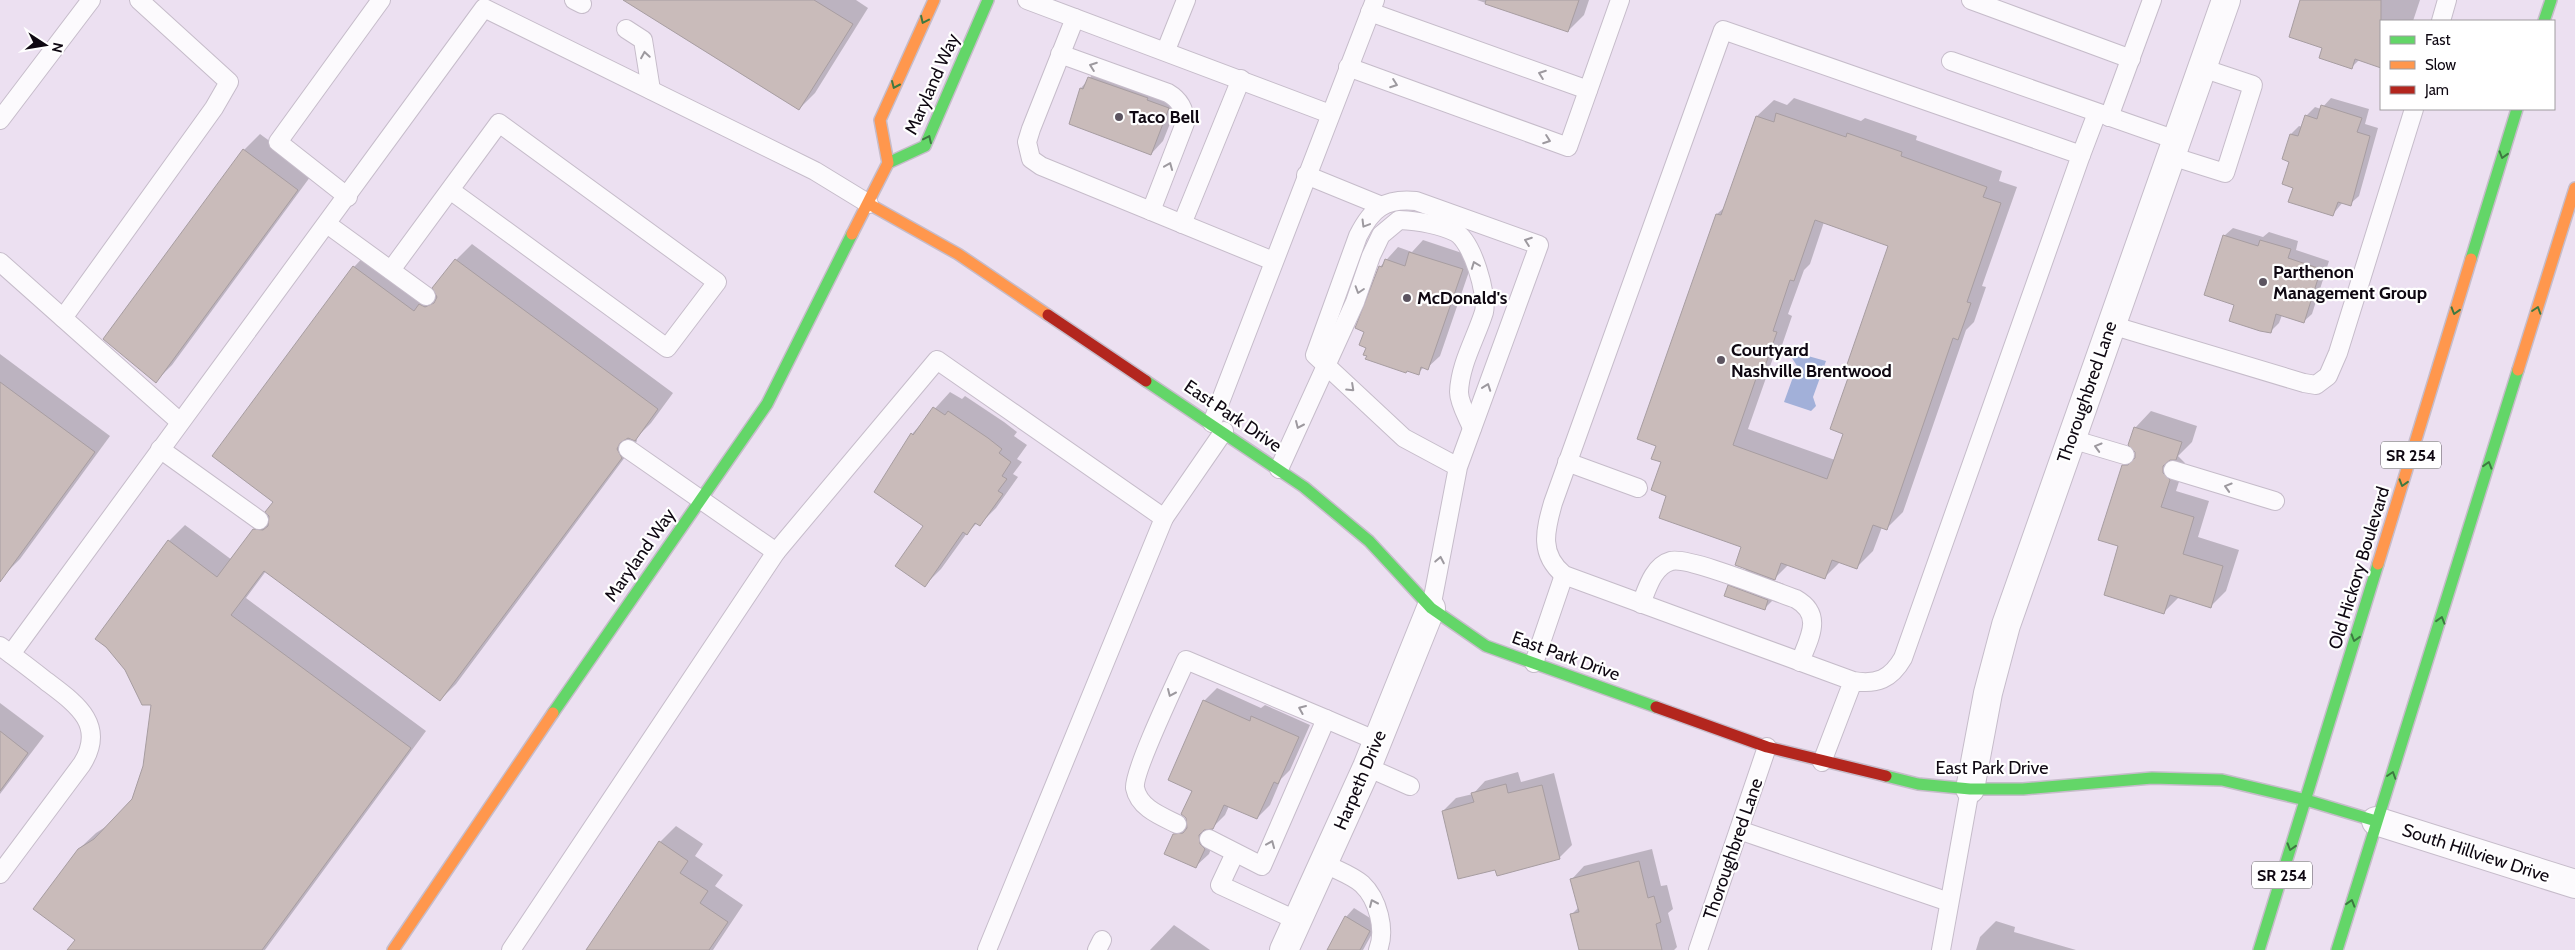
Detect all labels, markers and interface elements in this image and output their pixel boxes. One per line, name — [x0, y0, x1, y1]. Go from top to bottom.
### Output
one-way arrow — [920, 15, 931, 24]
north arrow — [20, 20, 70, 70]
legend — [2380, 20, 2555, 110]
street label: Maryland Way — [900, 30, 964, 138]
text: Fast — [2425, 31, 2450, 49]
text: N — [48, 41, 68, 54]
one-way arrow — [641, 51, 651, 59]
text: Slow — [2425, 56, 2456, 74]
one-way arrow — [1090, 62, 1098, 72]
one-way arrow — [1539, 70, 1547, 80]
one-way arrow — [1389, 78, 1398, 88]
one-way arrow — [891, 80, 901, 89]
text: Jam — [2424, 81, 2449, 99]
place label: Taco Bell — [1129, 106, 1200, 128]
marker: Taco Bell — [1113, 111, 1125, 123]
one-way arrow — [1542, 134, 1551, 144]
one-way arrow — [922, 135, 933, 144]
one-way arrow — [2498, 151, 2508, 159]
one-way arrow — [1163, 162, 1173, 171]
one-way arrow — [1361, 219, 1371, 228]
one-way arrow — [1524, 237, 1532, 247]
one-way arrow — [1471, 261, 1481, 269]
place label: Parthenon Management Group — [2273, 261, 2427, 304]
marker: Parthenon Management Group — [2257, 276, 2269, 288]
one-way arrow — [1355, 286, 1365, 294]
place label: McDonald's — [1417, 287, 1508, 309]
marker: McDonald's — [1401, 292, 1413, 304]
one-way arrow — [2451, 306, 2461, 314]
one-way arrow — [2531, 306, 2541, 314]
street label: Thoroughbred Lane — [2052, 318, 2122, 466]
place label: Courtyard Nashville Brentwood — [1731, 339, 1892, 382]
marker: Courtyard Nashville Brentwood — [1715, 354, 1727, 366]
street label: East Park Drive — [1180, 375, 1286, 457]
one-way arrow — [1345, 382, 1354, 391]
one-way arrow — [1481, 383, 1491, 392]
one-way arrow — [1294, 420, 1305, 429]
road number: SR 254 — [2381, 442, 2441, 468]
one-way arrow — [2094, 443, 2102, 453]
one-way arrow — [2483, 461, 2493, 470]
one-way arrow — [2398, 478, 2408, 487]
one-way arrow — [2224, 482, 2233, 492]
street label: Old Hickory Boulevard — [2324, 484, 2394, 652]
street label: Maryland Way — [600, 504, 680, 606]
one-way arrow — [1435, 556, 1445, 565]
one-way arrow — [2435, 617, 2445, 625]
street label: East Park Drive — [1509, 626, 1623, 686]
one-way arrow — [2351, 634, 2361, 642]
one-way arrow — [1167, 689, 1177, 697]
one-way arrow — [1298, 704, 1307, 715]
street label: Harpeth Drive — [1329, 727, 1391, 833]
street label: East Park Drive — [1935, 757, 2049, 779]
one-way arrow — [2386, 771, 2396, 780]
street label: Thoroughbred Lane — [1698, 775, 1768, 923]
street label: South Hillview Drive — [2399, 819, 2553, 887]
one-way arrow — [1265, 840, 1276, 849]
one-way arrow — [2287, 842, 2297, 850]
road number: SR 254 — [2252, 862, 2312, 888]
one-way arrow — [1369, 899, 1380, 908]
one-way arrow — [2345, 900, 2355, 908]

